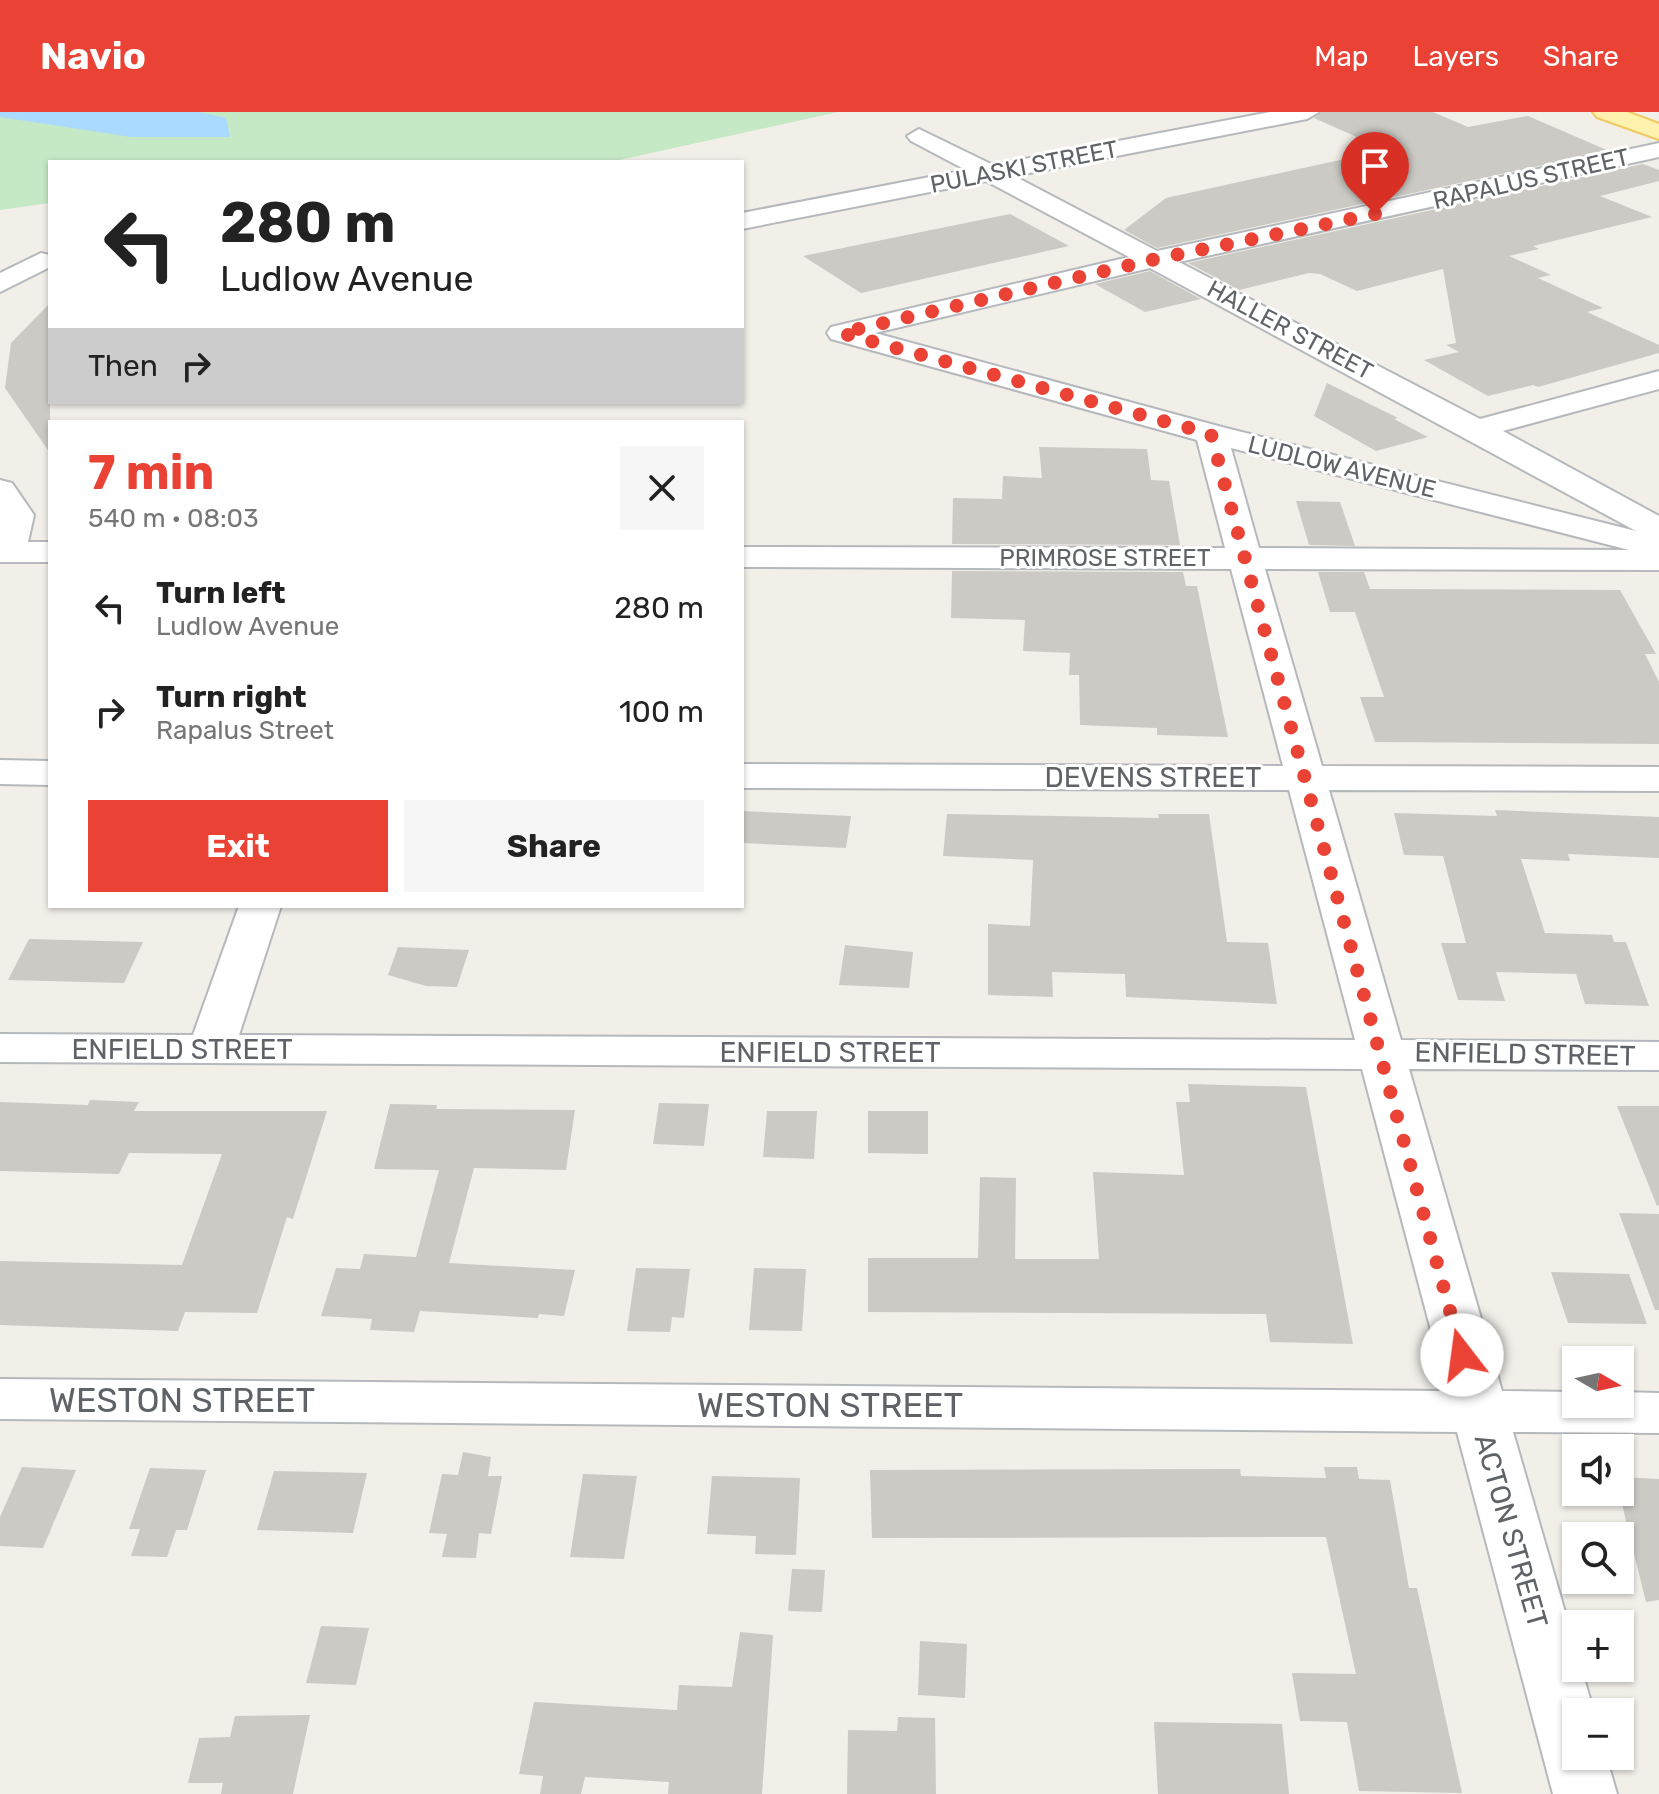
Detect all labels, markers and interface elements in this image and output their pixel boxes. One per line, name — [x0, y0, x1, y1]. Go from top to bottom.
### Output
text: Navio — [40, 33, 146, 79]
text: Map — [1314, 40, 1369, 73]
text: Layers — [1413, 40, 1499, 73]
text: Share — [1543, 40, 1619, 73]
pin — [1341, 132, 1409, 214]
street label: PULASKI STREET — [928, 135, 1120, 199]
street label: RAPALUS STREET — [1430, 143, 1632, 215]
icon: arrive — [1353, 144, 1397, 188]
text: 280 m — [220, 190, 396, 256]
icon: left — [88, 192, 192, 296]
text: Ludlow Avenue — [220, 257, 474, 300]
street label: HALLER STREET — [1202, 275, 1378, 386]
icon: right — [174, 344, 218, 388]
text: Then — [88, 348, 158, 384]
street label: LUDLOW AVENUE — [1245, 430, 1439, 504]
text: 7 min — [88, 444, 214, 501]
button: close — [620, 446, 704, 530]
text: 540 m · 08:03 — [88, 503, 259, 534]
street label: PRIMROSE STREET — [999, 544, 1211, 572]
text: Turn left — [156, 575, 286, 611]
icon: left — [88, 586, 132, 630]
text: 280 m — [614, 590, 704, 626]
text: Ludlow Avenue — [156, 611, 339, 642]
text: Turn right — [156, 679, 307, 715]
icon: right — [88, 690, 132, 734]
text: 100 m — [619, 694, 704, 730]
text: Rapalus Street — [156, 715, 334, 746]
street label: DEVENS STREET — [1045, 761, 1261, 794]
button: Exit — [88, 800, 388, 892]
button: Share — [404, 800, 704, 892]
street label: ENFIELD STREET — [71, 1033, 293, 1066]
street label: ENFIELD STREET — [719, 1036, 941, 1069]
street label: ENFIELD STREET — [1414, 1036, 1636, 1072]
position arrow — [1420, 1313, 1504, 1397]
north arrow — [1562, 1346, 1634, 1418]
map controls — [1562, 1346, 1634, 1770]
street label: WESTON STREET — [49, 1380, 315, 1421]
street label: WESTON STREET — [697, 1385, 963, 1426]
street label: ACTON STREET — [1468, 1430, 1554, 1632]
button: sound — [1562, 1434, 1634, 1506]
button: search — [1562, 1522, 1634, 1594]
button: + — [1562, 1610, 1634, 1682]
button: − — [1562, 1698, 1634, 1770]

